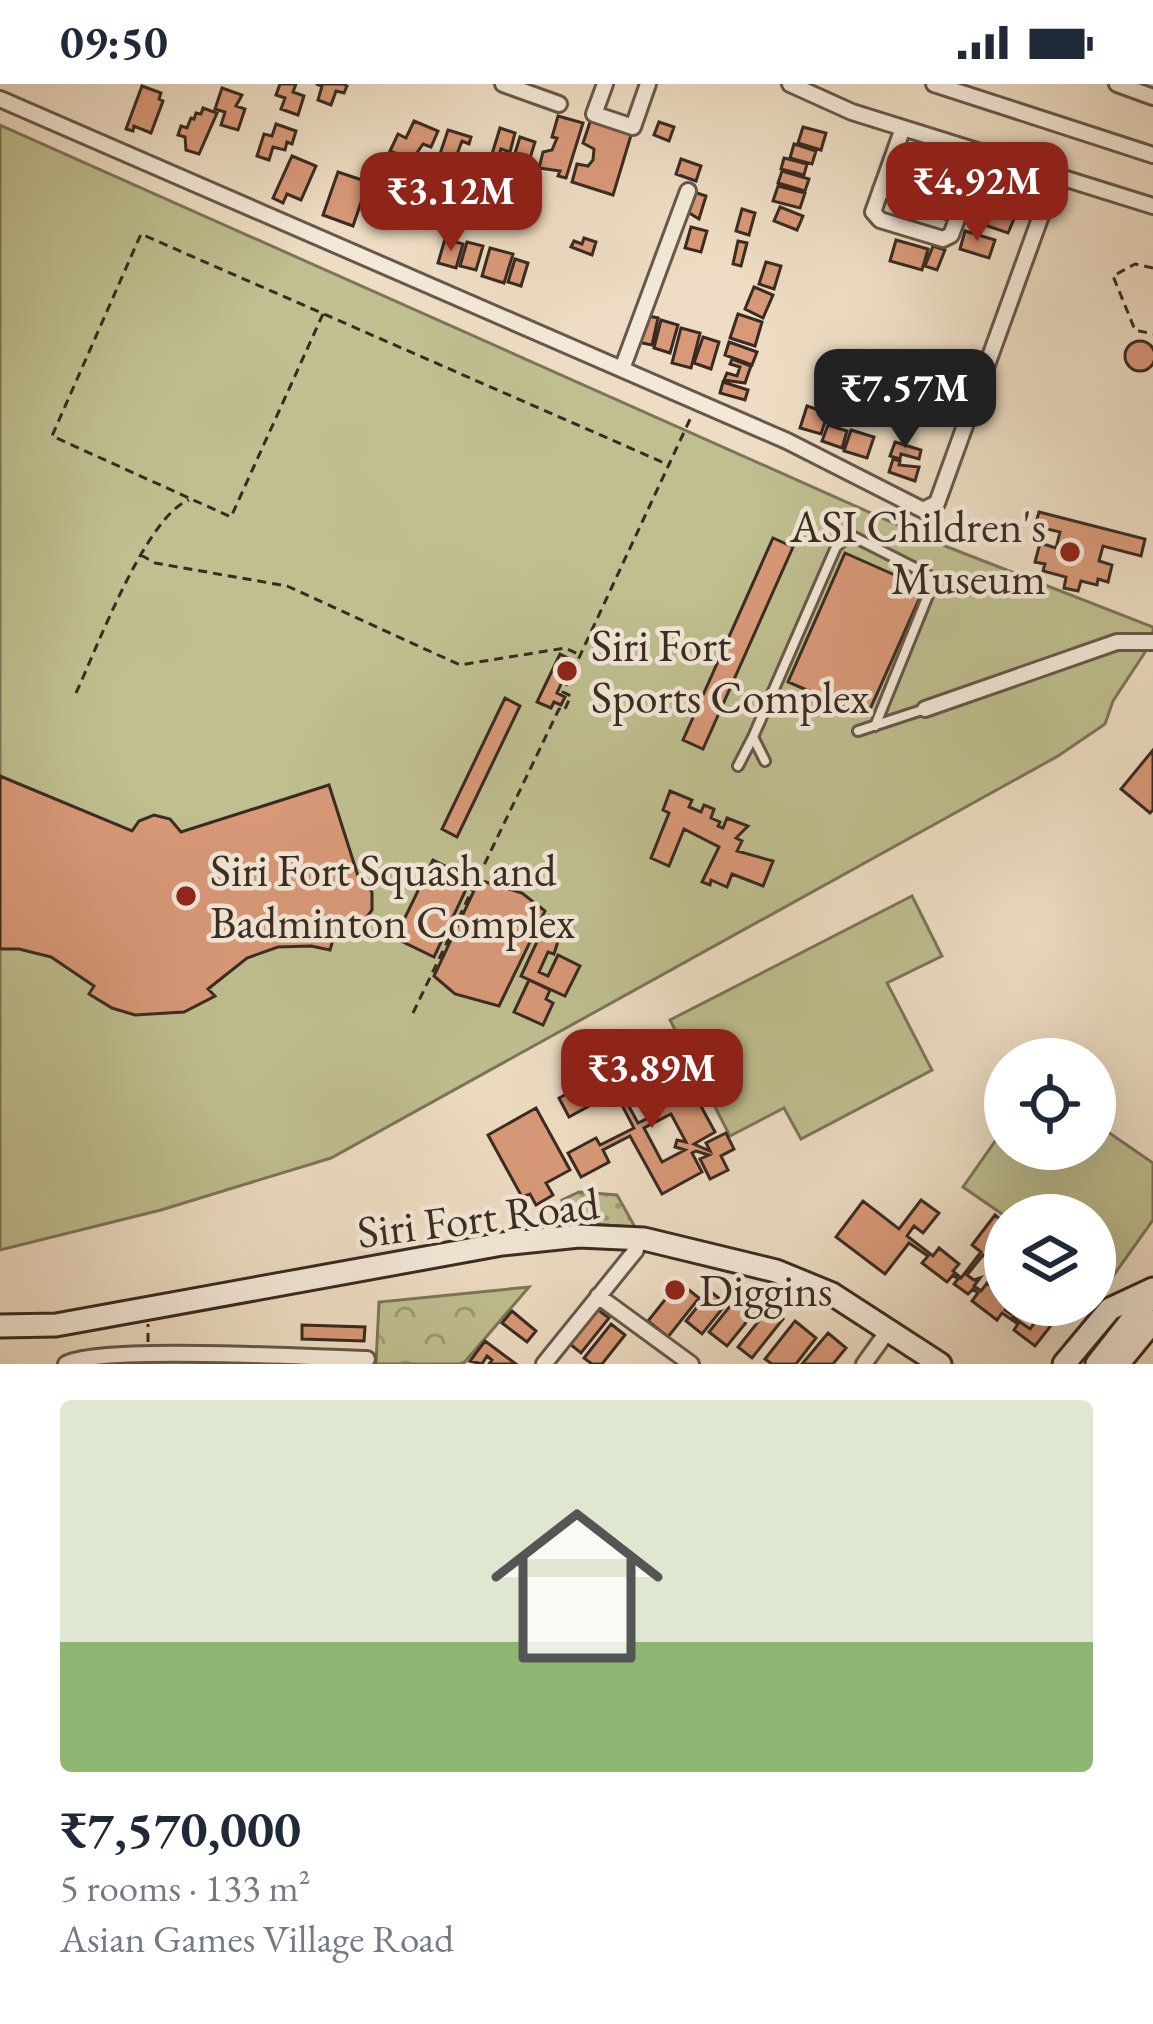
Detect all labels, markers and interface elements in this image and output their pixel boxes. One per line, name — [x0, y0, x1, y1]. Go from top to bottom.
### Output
text: 09:50 — [60, 13, 168, 71]
pin: ₹4.92M — [879, 142, 1075, 244]
pin: ₹3.12M — [353, 152, 549, 254]
text: ₹4.92M — [913, 155, 1041, 206]
text: ₹3.12M — [387, 165, 515, 216]
pin: ₹7.57M — [807, 349, 1003, 451]
text: ₹7.57M — [841, 362, 969, 413]
place label: ASI Children's Museum — [789, 497, 1046, 607]
marker: ASI Children's Museum — [1057, 539, 1083, 565]
place label: Siri Fort Sports Complex — [591, 616, 870, 726]
marker: Siri Fort Sports Complex — [554, 658, 580, 684]
place label: Siri Fort Squash and Badminton Complex — [210, 841, 576, 951]
marker: Siri Fort Squash and Badminton Complex — [173, 883, 199, 909]
pin: ₹3.89M — [554, 1029, 750, 1131]
map controls — [984, 1038, 1116, 1326]
button: locate — [984, 1038, 1116, 1170]
text: ₹3.89M — [588, 1042, 716, 1093]
street label: Siri Fort Road — [354, 1173, 603, 1261]
button: layers — [984, 1194, 1116, 1326]
place label: Diggins — [699, 1261, 832, 1319]
marker: Diggins — [662, 1277, 688, 1303]
icon: home — [469, 1478, 685, 1694]
text: ₹7,570,000 — [60, 1796, 301, 1862]
text: 5 rooms · 133 m² — [60, 1862, 311, 1913]
text: Asian Games Village Road — [60, 1913, 454, 1964]

